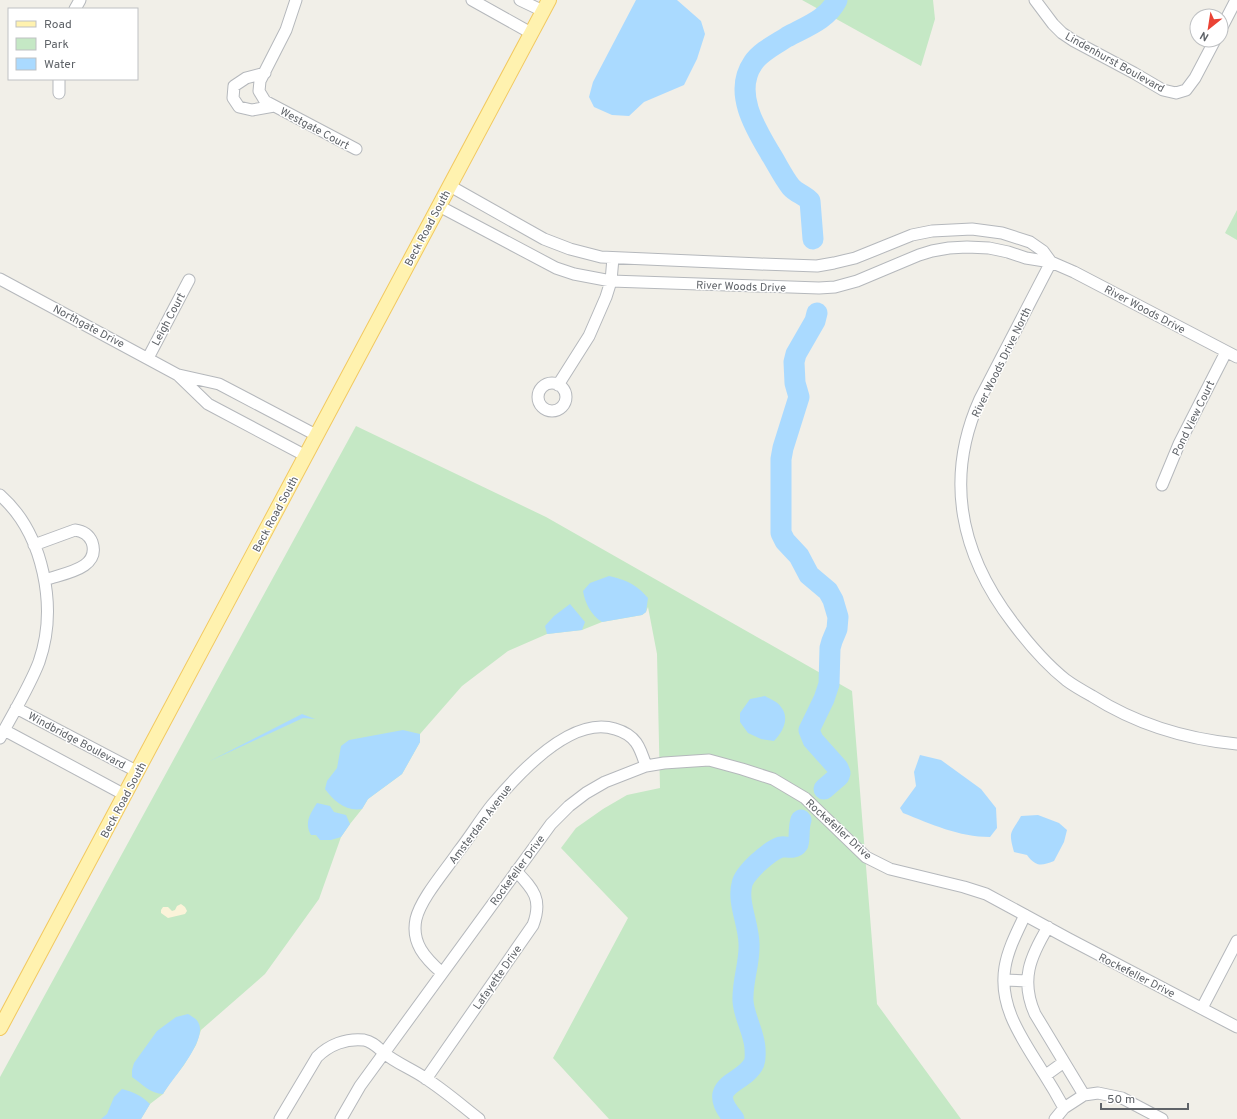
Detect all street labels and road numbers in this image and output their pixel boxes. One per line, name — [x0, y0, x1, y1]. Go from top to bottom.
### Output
street label: Lindenhurst Boulevard — [1062, 30, 1167, 96]
street label: Westgate Court — [277, 105, 352, 153]
street label: Beck Road South — [402, 188, 454, 269]
street label: River Woods Drive — [696, 278, 786, 296]
street label: River Woods Drive — [1102, 283, 1188, 337]
street label: Leigh Court — [149, 291, 189, 348]
street label: Northgate Drive — [50, 302, 127, 352]
street label: River Woods Drive North — [969, 305, 1035, 420]
street label: Pond View Court — [1170, 378, 1218, 458]
street label: Beck Road South — [250, 474, 302, 555]
street label: Windbridge Boulevard — [25, 709, 128, 772]
street label: Beck Road South — [98, 760, 150, 841]
street label: Amsterdam Avenue — [446, 782, 515, 867]
street label: Rockefeller Drive — [802, 796, 874, 863]
street label: Rockefeller Drive — [487, 832, 548, 909]
street label: Lafayette Drive — [470, 943, 525, 1013]
street label: Rockefeller Drive — [1096, 951, 1177, 1001]

